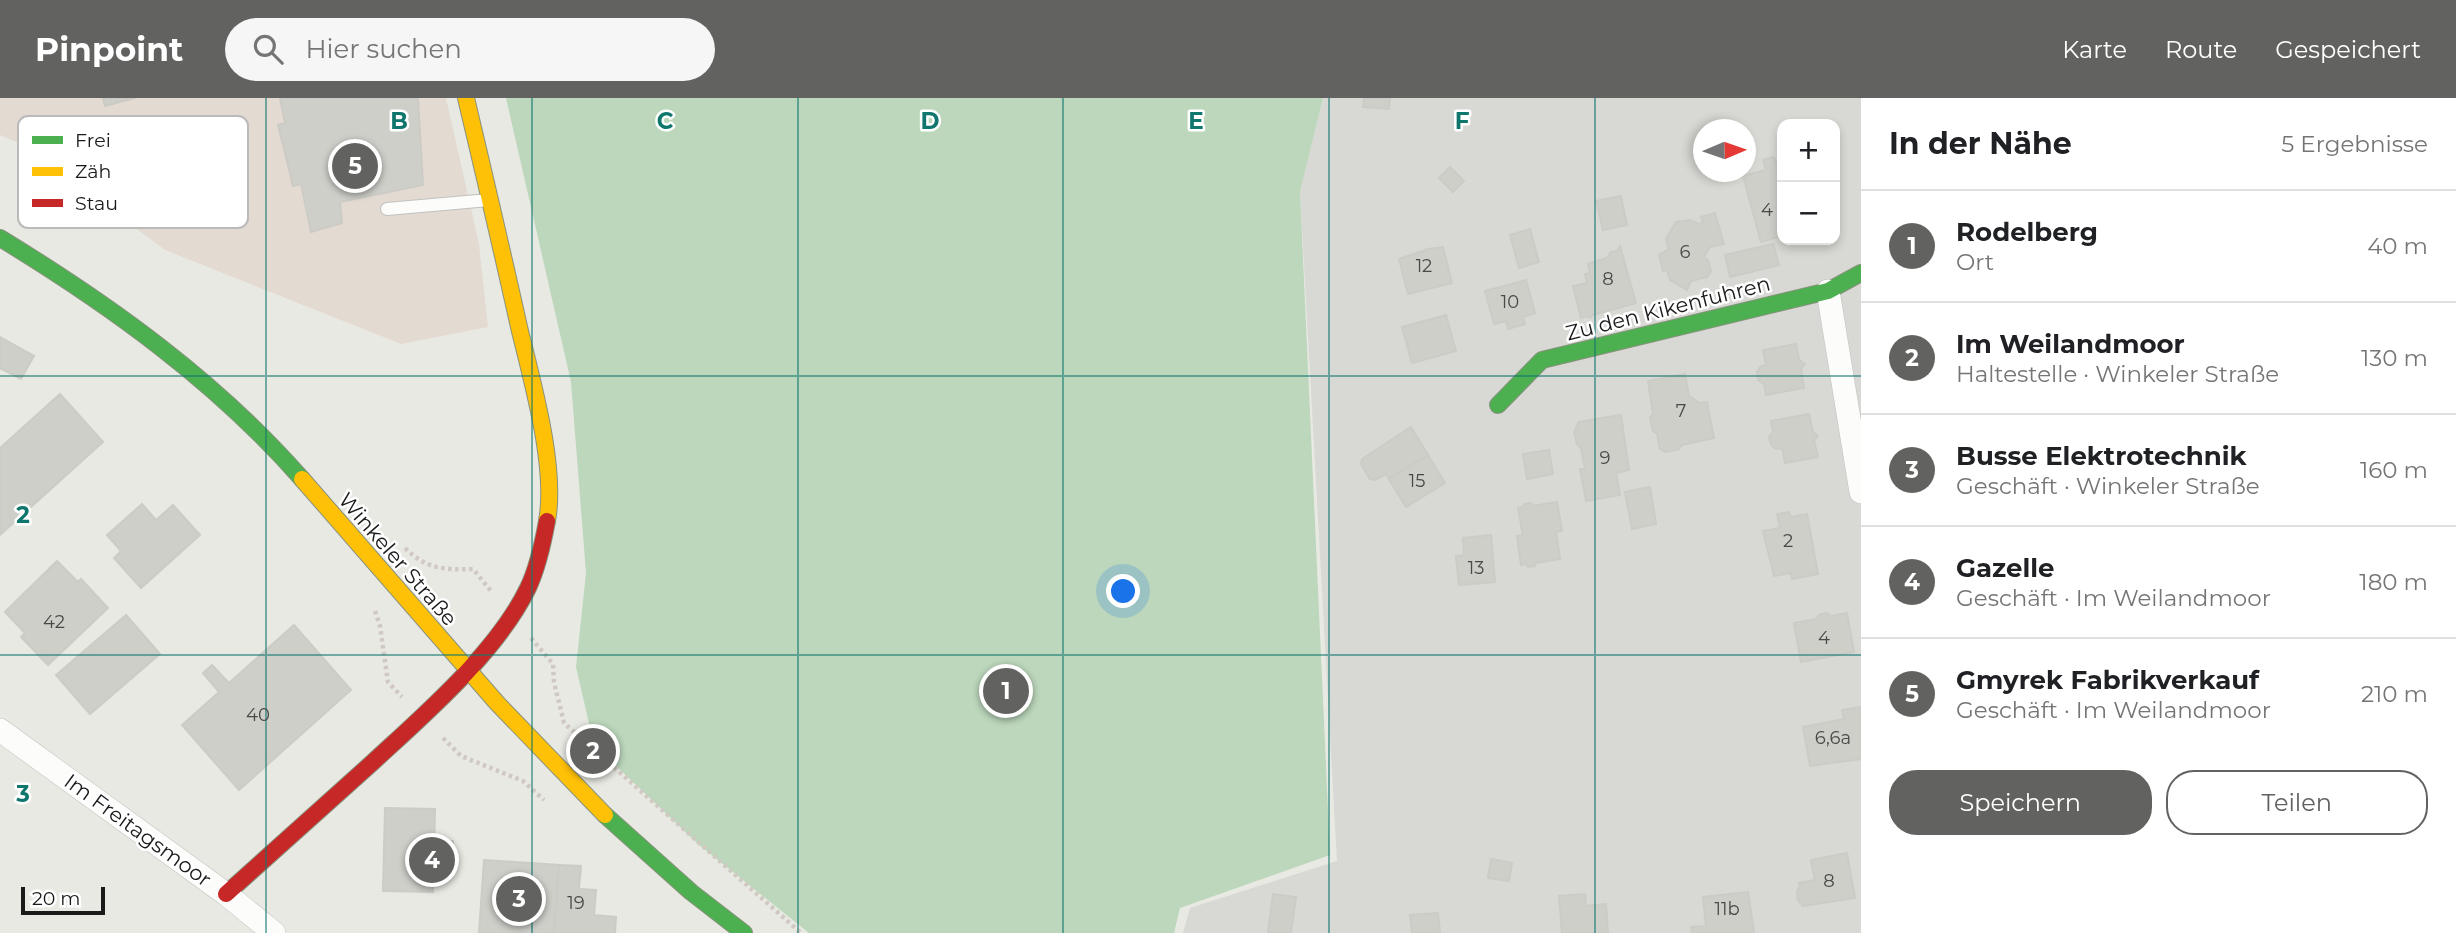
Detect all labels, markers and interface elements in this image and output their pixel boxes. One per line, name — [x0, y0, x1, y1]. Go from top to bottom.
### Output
search box — [225, 18, 715, 81]
text: Pinpoint — [35, 29, 183, 69]
icon: search — [249, 30, 287, 68]
text: Hier suchen — [305, 33, 462, 65]
text: Karte — [2062, 35, 2127, 64]
text: Route — [2165, 35, 2237, 64]
text: Gespeichert — [2275, 35, 2421, 64]
text: B — [390, 107, 408, 135]
text: C — [657, 107, 674, 135]
text: D — [921, 107, 940, 135]
text: E — [1188, 107, 1204, 135]
text: F — [1455, 107, 1470, 135]
legend — [18, 116, 248, 228]
north arrow — [1693, 119, 1756, 182]
map controls — [1777, 119, 1840, 245]
button: + — [1777, 119, 1840, 182]
text: In der Nähe — [1889, 125, 2072, 162]
text: Frei — [75, 129, 111, 152]
text: 5 Ergebnisse — [2281, 130, 2428, 158]
pin: 5 — [332, 140, 378, 192]
text: Zäh — [75, 160, 111, 183]
button: − — [1777, 182, 1840, 245]
text: Stau — [75, 192, 118, 215]
house number: 4 — [1761, 199, 1773, 221]
text: Rodelberg — [1956, 216, 2098, 248]
text: 1 — [1907, 232, 1917, 260]
text: 40 m — [2367, 232, 2428, 260]
house number: 6 — [1680, 241, 1691, 263]
text: Ort — [1956, 248, 1994, 276]
house number: 12 — [1416, 255, 1432, 277]
house number: 8 — [1602, 268, 1614, 290]
street label: Zu den Kikenfuhren — [1563, 270, 1773, 346]
house number: 10 — [1501, 291, 1519, 313]
text: Im Weilandmoor — [1956, 328, 2185, 360]
text: 2 — [1905, 344, 1919, 372]
text: 130 m — [2361, 344, 2428, 372]
text: Haltestelle · Winkeler Straße — [1956, 360, 2279, 388]
house number: 7 — [1676, 400, 1686, 422]
text: Busse Elektrotechnik — [1956, 440, 2247, 472]
house number: 9 — [1600, 447, 1611, 469]
text: 3 — [1905, 456, 1919, 484]
text: 160 m — [2360, 456, 2428, 484]
house number: 15 — [1409, 470, 1425, 492]
text: Geschäft · Winkeler Straße — [1956, 472, 2260, 500]
street label: Winkeler Straße — [333, 487, 463, 631]
text: 2 — [16, 501, 30, 529]
house number: 2 — [1783, 530, 1793, 552]
text: Gazelle — [1956, 552, 2055, 584]
house number: 13 — [1468, 557, 1484, 579]
text: 4 — [1904, 568, 1920, 596]
text: 180 m — [2359, 568, 2428, 596]
your location — [1106, 574, 1140, 608]
text: Geschäft · Im Weilandmoor — [1956, 584, 2271, 612]
house number: 42 — [43, 611, 65, 633]
house number: 4 — [1818, 627, 1830, 649]
text: Gmyrek Fabrikverkauf — [1956, 664, 2259, 696]
pin: 1 — [983, 665, 1029, 717]
text: 5 — [1905, 680, 1919, 708]
text: 210 m — [2361, 680, 2428, 708]
text: Geschäft · Im Weilandmoor — [1956, 696, 2271, 724]
house number: 40 — [246, 704, 270, 726]
pin: 2 — [570, 725, 616, 777]
house number: 6,6a — [1815, 727, 1851, 749]
street label: Im Freitagsmoor — [60, 768, 216, 892]
button: Speichern — [1889, 770, 2152, 835]
button: Teilen — [2166, 770, 2428, 835]
text: 3 — [15, 780, 30, 808]
pin: 4 — [409, 834, 455, 886]
house number: 8 — [1823, 870, 1835, 892]
pin: 3 — [496, 873, 542, 925]
scale bar — [21, 884, 105, 916]
text: 20 m — [32, 887, 80, 910]
house number: 19 — [567, 892, 585, 914]
house number: 11b — [1714, 898, 1740, 920]

